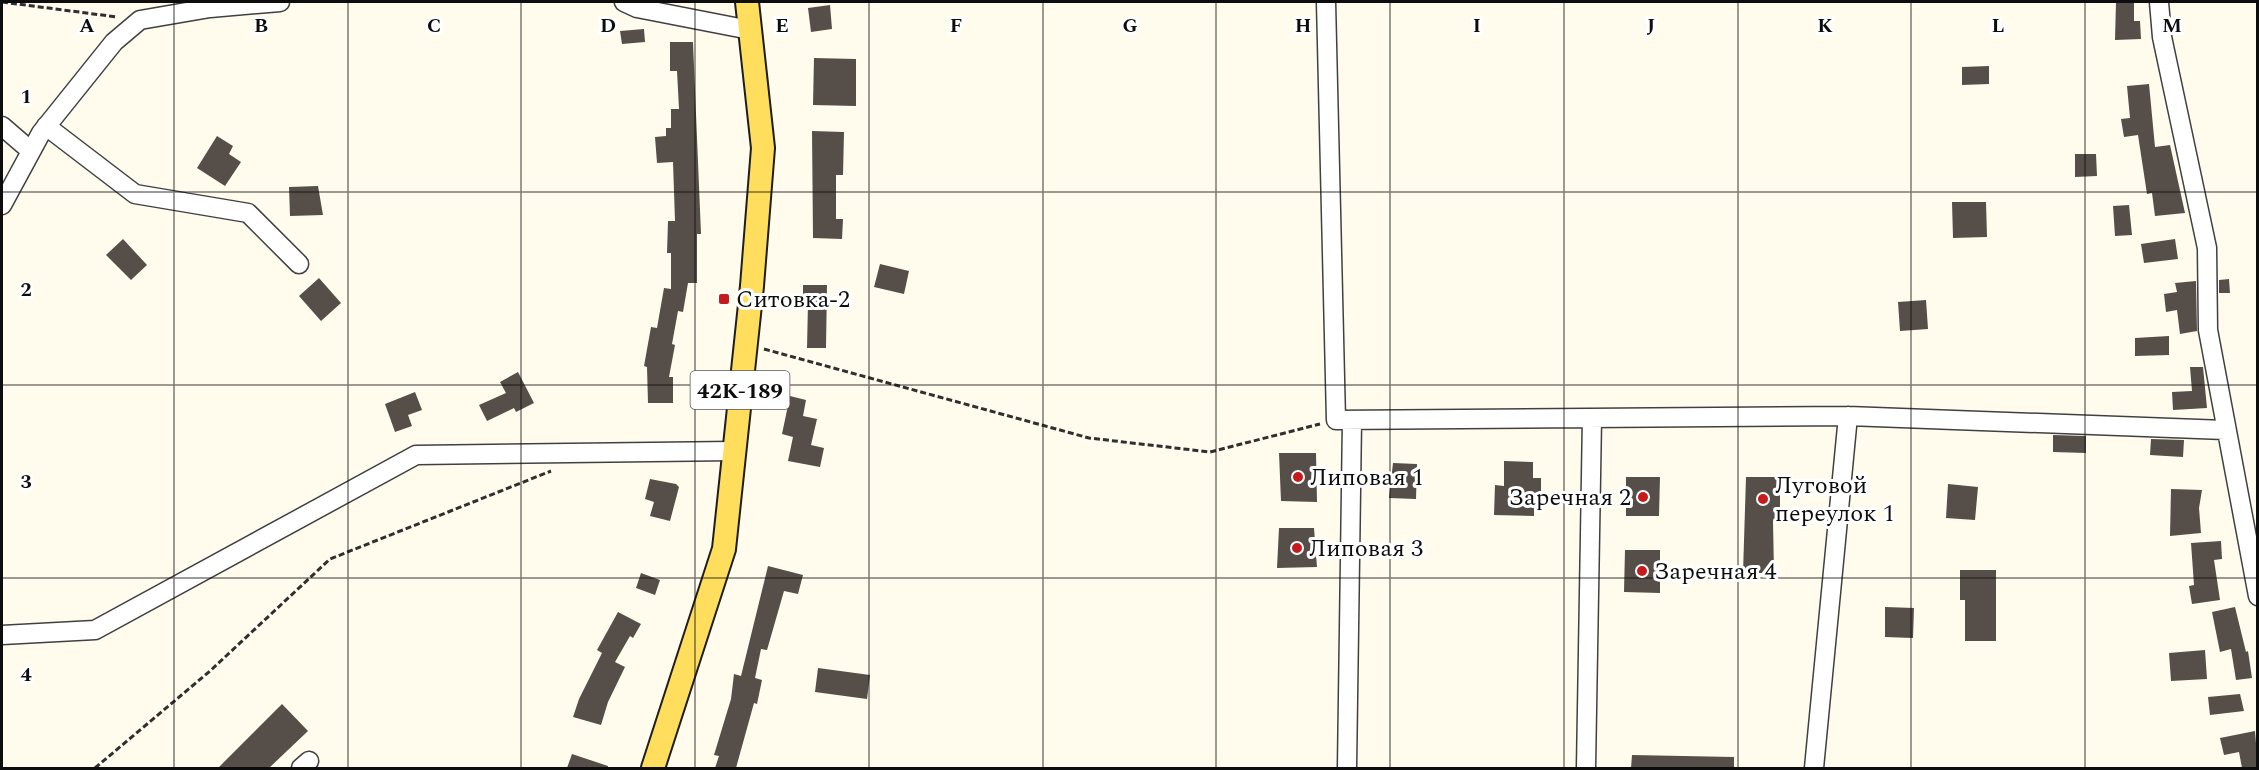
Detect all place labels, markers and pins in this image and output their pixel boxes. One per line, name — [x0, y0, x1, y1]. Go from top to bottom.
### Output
place label: Ситовка-2 — [736, 282, 850, 318]
marker: Ситовка-2 — [717, 292, 731, 306]
place label: Липовая 1 — [1310, 460, 1424, 496]
place label: Луговой переулок 1 — [1775, 468, 1895, 532]
marker: Липовая 1 — [1291, 470, 1305, 484]
place label: Заречная 2 — [1509, 480, 1631, 516]
marker: Заречная 2 — [1636, 490, 1650, 504]
marker: Луговой переулок 1 — [1756, 492, 1770, 506]
place label: Липовая 3 — [1309, 531, 1423, 567]
marker: Липовая 3 — [1290, 541, 1304, 555]
place label: Заречная 4 — [1654, 554, 1776, 590]
marker: Заречная 4 — [1635, 564, 1649, 578]

